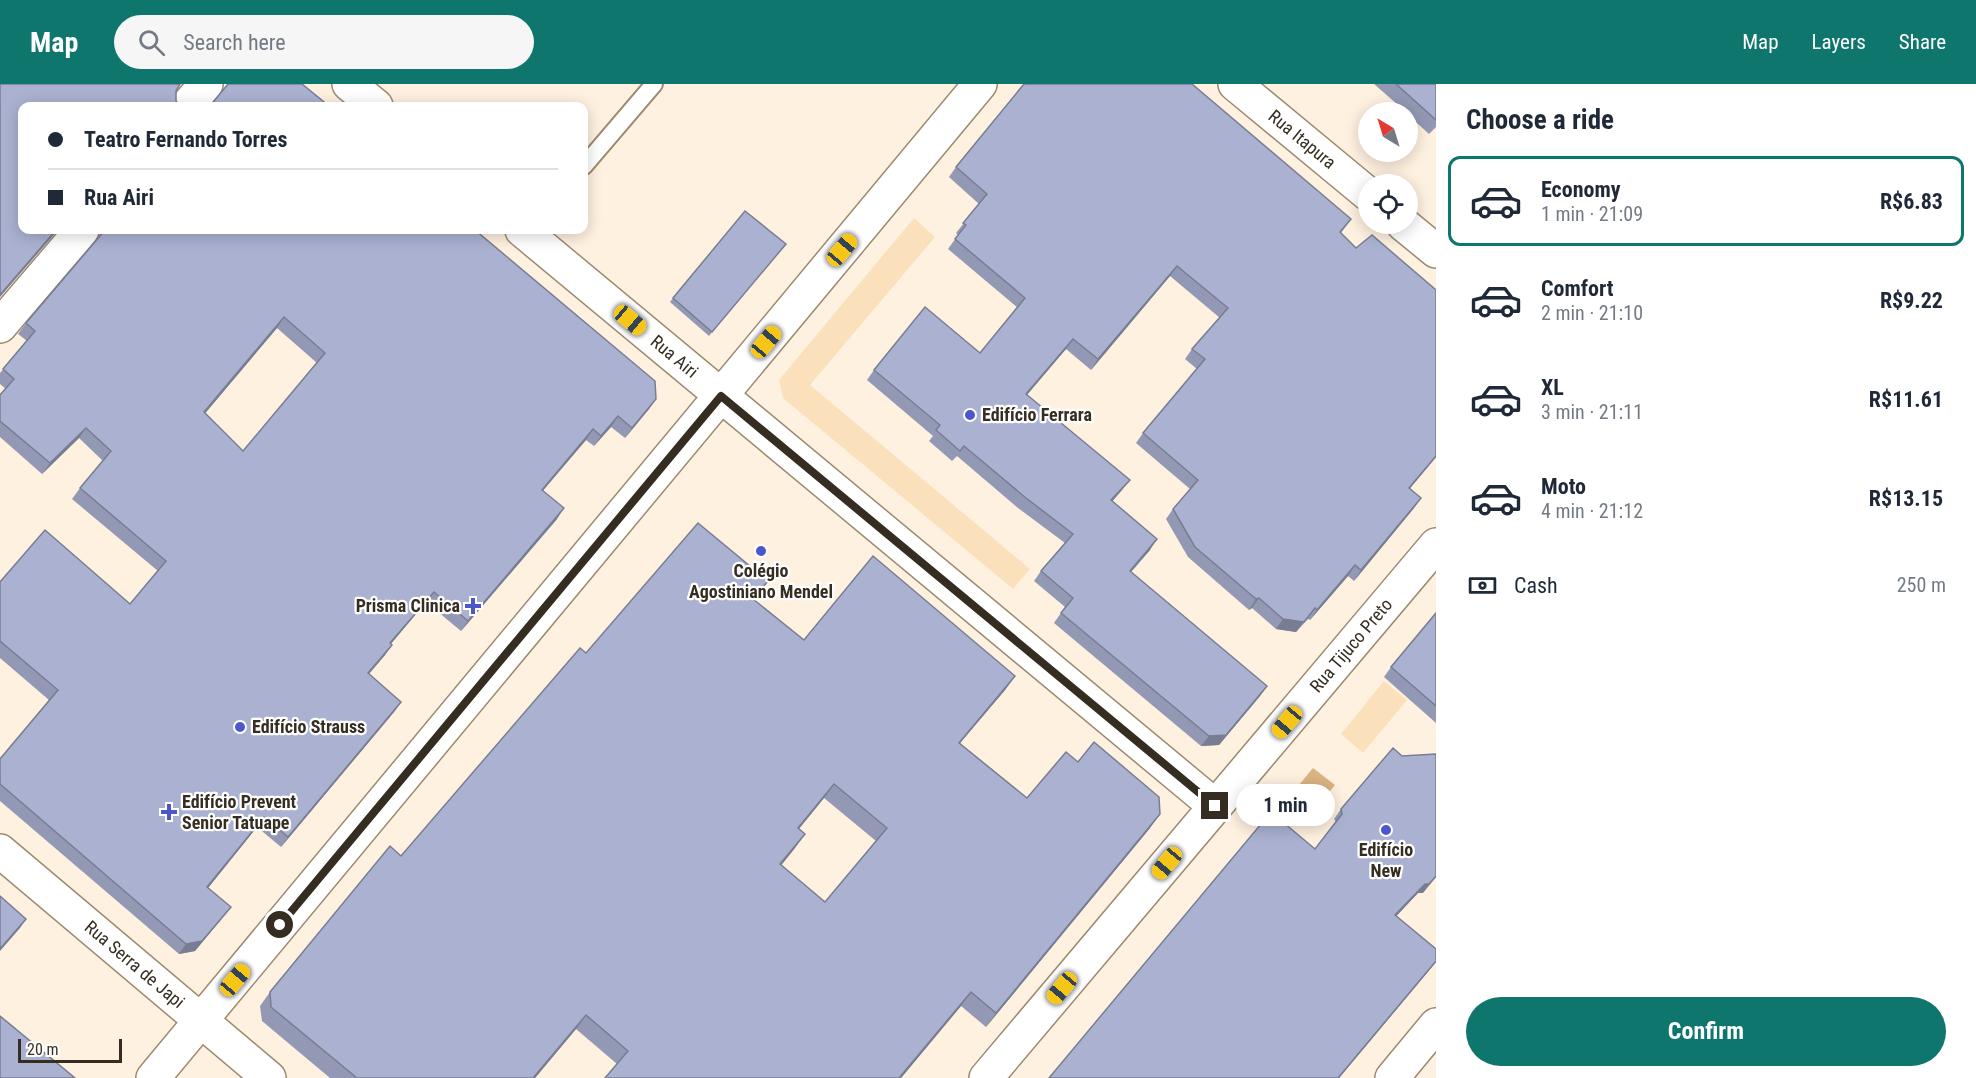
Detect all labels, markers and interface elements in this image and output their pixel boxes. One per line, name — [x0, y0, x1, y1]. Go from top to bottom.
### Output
search box — [114, 15, 534, 69]
text: Map — [30, 26, 78, 59]
icon: search — [135, 26, 168, 59]
text: Search here — [183, 30, 286, 55]
text: Map — [1742, 30, 1779, 54]
text: Layers — [1812, 30, 1866, 54]
text: Share — [1899, 30, 1946, 54]
north arrow — [1358, 102, 1418, 162]
map controls — [1358, 102, 1418, 234]
text: Choose a ride — [1466, 104, 1614, 136]
street label: Rua Itapura — [1265, 105, 1340, 173]
text: Teatro Fernando Torres — [84, 127, 287, 152]
button: locate — [1358, 174, 1418, 234]
icon: car — [1469, 174, 1523, 228]
text: Economy — [1541, 177, 1621, 202]
text: Rua Airi — [84, 185, 154, 210]
text: R$6.83 — [1880, 189, 1943, 214]
text: 1 min · 21:09 — [1541, 202, 1643, 226]
car — [824, 230, 860, 270]
icon: car — [1469, 273, 1523, 327]
text: Comfort — [1541, 276, 1614, 301]
text: R$9.22 — [1880, 288, 1943, 313]
text: 2 min · 21:10 — [1541, 301, 1643, 325]
car — [610, 302, 650, 338]
car — [748, 322, 784, 362]
street label: Rua Airi — [647, 330, 703, 382]
icon: car — [1469, 372, 1523, 426]
text: XL — [1541, 375, 1564, 400]
text: R$11.61 — [1869, 387, 1943, 412]
text: 3 min · 21:11 — [1541, 400, 1643, 424]
place label: Edifício Ferrara — [982, 404, 1092, 425]
marker: Edifício Ferrara — [963, 408, 977, 422]
icon: car — [1469, 471, 1523, 525]
text: Moto — [1541, 474, 1586, 499]
text: R$13.15 — [1869, 486, 1943, 511]
text: 4 min · 21:12 — [1541, 499, 1643, 523]
marker: Colégio Agostiniano Mendel — [754, 544, 768, 558]
place label: Colégio Agostiniano Mendel — [689, 560, 833, 602]
icon: cash — [1466, 569, 1499, 602]
text: Cash — [1514, 573, 1558, 598]
text: 250 m — [1897, 573, 1946, 597]
street label: Rua Tijuco Preto — [1305, 594, 1396, 696]
place label: Prisma Clinica — [356, 595, 460, 616]
marker: Prisma Clinica — [464, 597, 482, 615]
car — [1269, 702, 1305, 742]
place label: Edifício Strauss — [252, 716, 365, 737]
marker: Edifício Strauss — [233, 720, 247, 734]
callout: 1 min — [1236, 785, 1335, 827]
place label: Edifício Prevent Senior Tatuape — [182, 791, 297, 833]
route end — [1201, 792, 1228, 819]
text: 1 min — [1263, 793, 1308, 817]
marker: Edifício Prevent Senior Tatuape — [160, 803, 178, 821]
marker: Edifício New — [1379, 823, 1393, 837]
place label: Edifício New — [1359, 839, 1413, 881]
car — [1149, 843, 1185, 883]
route start — [266, 911, 293, 938]
street label: Rua Serra de Japi — [81, 916, 189, 1012]
car — [217, 960, 253, 1000]
car — [1044, 968, 1080, 1008]
button: Confirm — [1466, 997, 1946, 1066]
scale bar — [18, 1036, 122, 1064]
text: 20 m — [27, 1040, 59, 1059]

